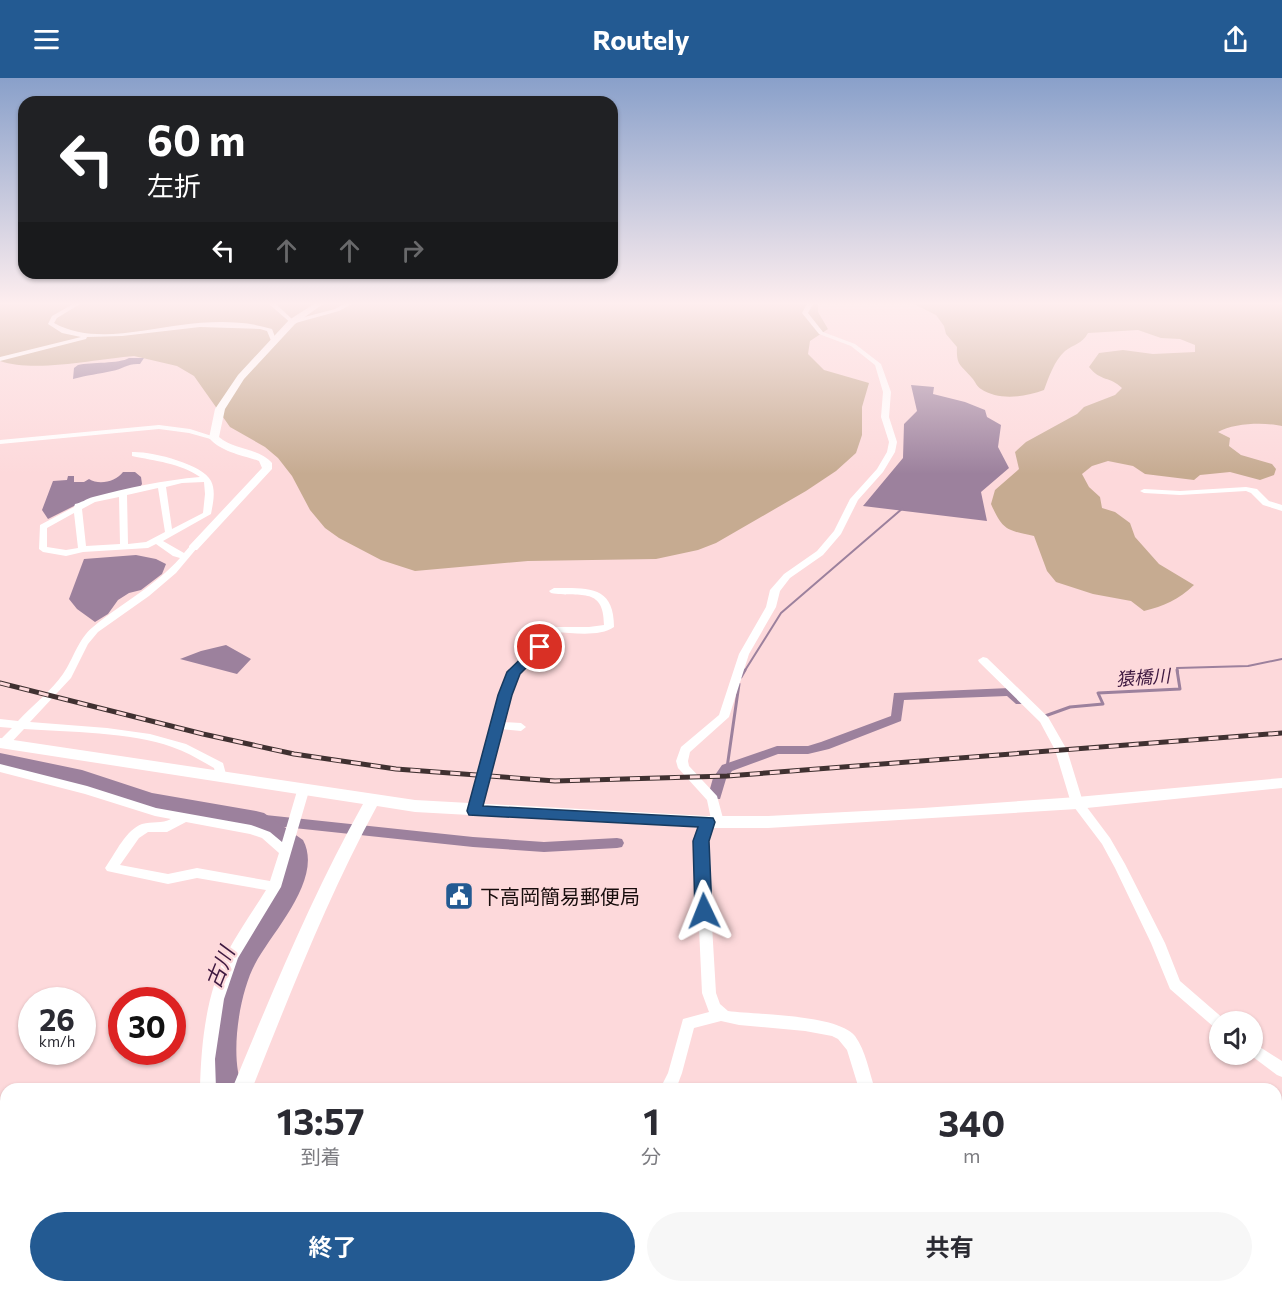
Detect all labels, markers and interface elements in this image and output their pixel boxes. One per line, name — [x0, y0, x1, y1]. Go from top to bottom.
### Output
icon: menu — [30, 23, 63, 56]
text: Routely — [593, 23, 689, 56]
icon: share — [1219, 23, 1252, 56]
text: 60 m — [147, 113, 246, 165]
icon: left — [48, 120, 126, 198]
text: 左折 — [147, 169, 201, 202]
icon: left — [207, 234, 240, 267]
icon: ahead — [270, 234, 303, 267]
icon: ahead — [333, 234, 366, 267]
icon: right — [396, 234, 429, 267]
pin — [514, 621, 565, 672]
icon: arrive — [523, 630, 556, 663]
water label: 猿橋川 — [1115, 664, 1173, 690]
position arrow — [672, 879, 736, 943]
public building icon: 下高岡簡易郵便局 — [443, 880, 475, 912]
place label: 下高岡簡易郵便局 — [480, 884, 640, 908]
water label: 古川 — [200, 941, 239, 991]
speed limit sign: 30 — [108, 987, 186, 1065]
text: 26 — [39, 1000, 75, 1037]
map controls — [1209, 1011, 1263, 1065]
button: sound — [1209, 1011, 1263, 1065]
text: km/h — [39, 1032, 75, 1050]
text: 13:57 — [277, 1098, 364, 1142]
text: 1 — [643, 1098, 659, 1142]
text: 340 — [938, 1100, 1005, 1144]
text: m — [963, 1143, 980, 1167]
text: 到着 — [301, 1144, 341, 1168]
text: 分 — [641, 1144, 661, 1168]
button: 終了 — [30, 1212, 635, 1281]
button: 共有 — [647, 1212, 1252, 1281]

